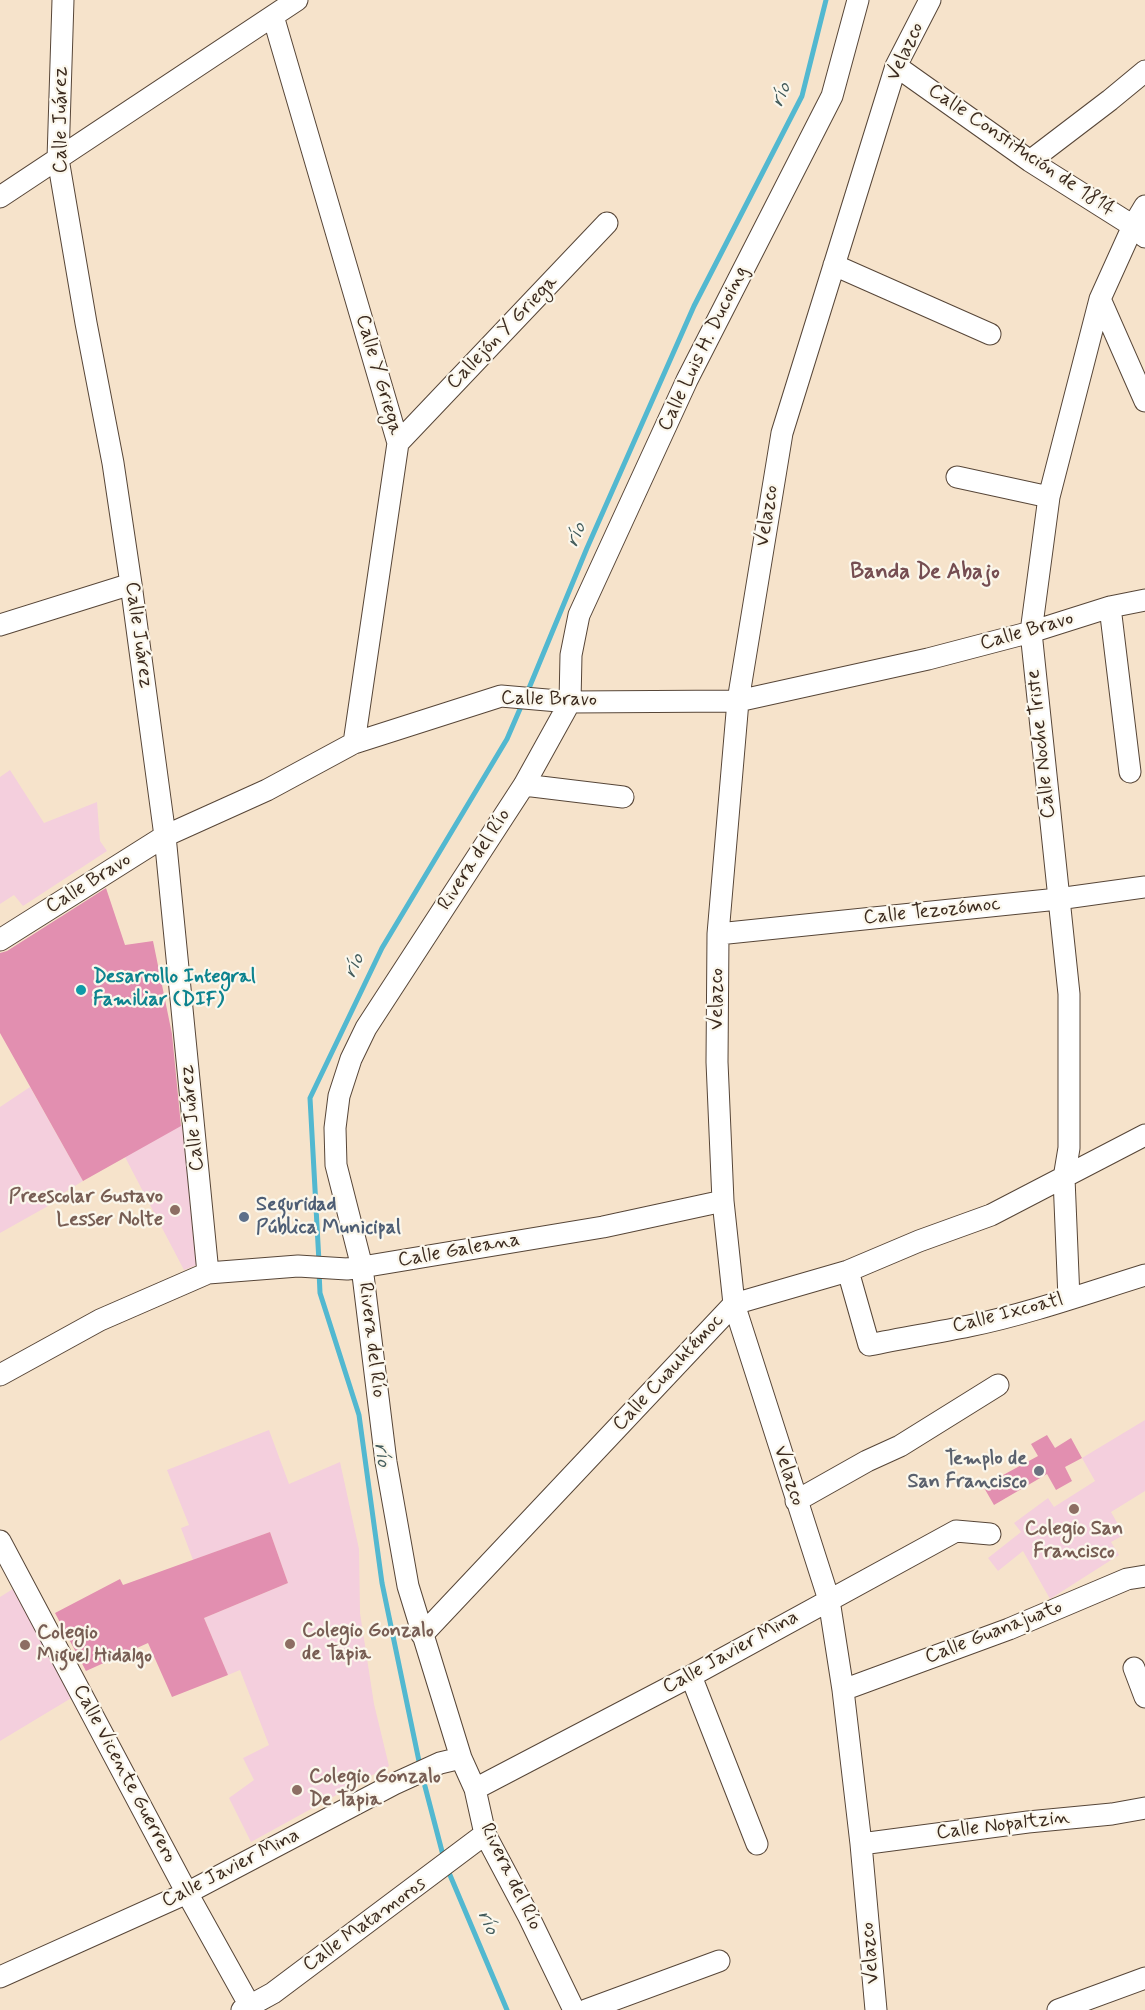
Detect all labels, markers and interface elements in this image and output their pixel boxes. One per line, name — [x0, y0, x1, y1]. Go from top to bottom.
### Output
street label: Velazco — [882, 19, 930, 85]
street label: Calle Juárez — [50, 66, 74, 174]
water label: río — [766, 79, 798, 111]
street label: Calle Constitución de 1814 — [923, 79, 1119, 223]
street label: Calle Luis H. Ducoing — [654, 263, 754, 435]
street label: Callejón Y Griega — [442, 271, 564, 395]
street label: Calle Y Griega — [349, 312, 407, 438]
street label: Velazco — [751, 484, 785, 548]
water label: río — [561, 519, 593, 551]
district label: Banda De Abajo — [850, 560, 1000, 586]
street label: Calle Juárez — [119, 580, 157, 690]
street label: Calle Bravo — [977, 607, 1077, 657]
street label: Calle Noche Triste — [1022, 668, 1062, 820]
street label: Calle Bravo — [501, 687, 597, 713]
street label: Rivera del Río — [433, 805, 517, 915]
street label: Calle Bravo — [42, 848, 136, 920]
street label: Calle Tezozómoc — [862, 893, 1002, 931]
water label: río — [339, 950, 371, 982]
place label: Desarrollo Integral Familiar (DIF) — [93, 966, 256, 1013]
street label: Velazco — [706, 968, 730, 1030]
marker: Desarrollo Integral Familiar (DIF) — [74, 983, 88, 997]
street label: Calle Juárez — [175, 1064, 211, 1172]
place label: Preescolar Gustavo Lesser Nolte — [9, 1186, 163, 1233]
place label: Seguridad Pública Municipal — [256, 1194, 401, 1241]
marker: Preescolar Gustavo Lesser Nolte — [168, 1203, 182, 1217]
marker: Seguridad Pública Municipal — [237, 1210, 251, 1224]
street label: Calle Galeana — [396, 1228, 522, 1274]
street label: Rivera del Río — [352, 1281, 390, 1399]
street label: Calle Ixcoatl — [950, 1289, 1066, 1339]
street label: Calle Cuauhtémoc — [608, 1309, 730, 1437]
water label: río — [367, 1442, 395, 1468]
street label: Velazco — [767, 1443, 809, 1509]
place label: Templo de San Francisco — [907, 1448, 1027, 1495]
marker: Templo de San Francisco — [1032, 1464, 1046, 1478]
marker: Colegio San Francisco — [1067, 1502, 1081, 1516]
place label: Colegio San Francisco — [1025, 1518, 1123, 1565]
street label: Calle Guanajuato — [922, 1596, 1066, 1670]
street label: Calle Javier Mina — [659, 1606, 803, 1700]
place label: Colegio Gonzalo de Tapia — [302, 1620, 434, 1667]
place label: Colegio Miguel Hidalgo — [37, 1622, 152, 1669]
marker: Colegio Gonzalo de Tapia — [283, 1637, 297, 1651]
marker: Colegio Miguel Hidalgo — [18, 1638, 32, 1652]
street label: Calle Vicente Guerrero — [67, 1681, 181, 1867]
place label: Colegio Gonzalo De Tapia — [309, 1766, 441, 1813]
marker: Colegio Gonzalo De Tapia — [290, 1783, 304, 1797]
street label: Calle Nopaltzin — [935, 1806, 1071, 1846]
street label: Rivera del Río — [474, 1820, 546, 1934]
street label: Calle Javier Mina — [158, 1824, 304, 1914]
street label: Calle Matamoros — [299, 1872, 431, 1978]
water label: río — [471, 1907, 503, 1939]
street label: Velazco — [856, 1921, 886, 1985]

